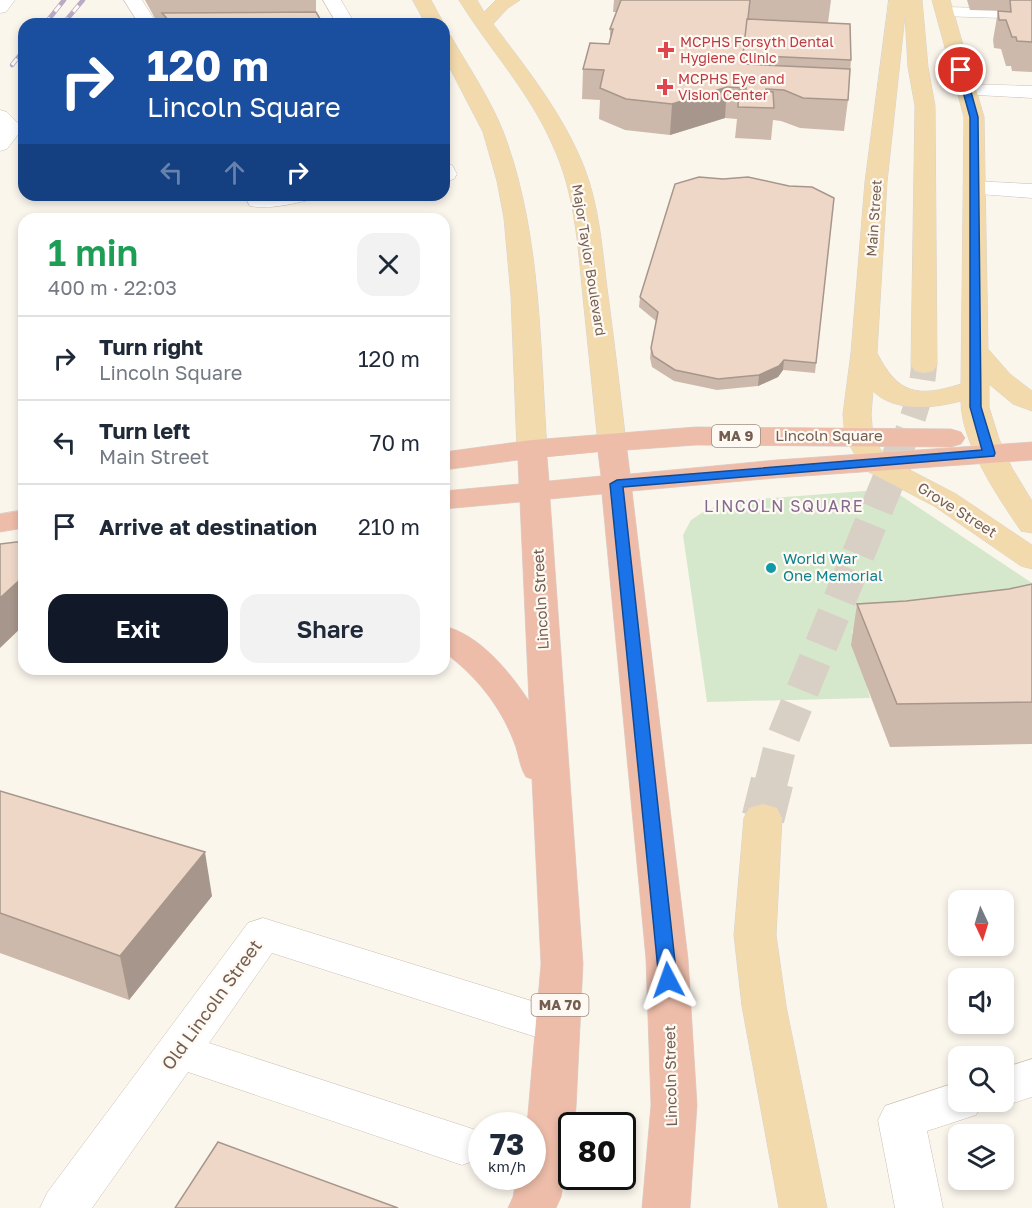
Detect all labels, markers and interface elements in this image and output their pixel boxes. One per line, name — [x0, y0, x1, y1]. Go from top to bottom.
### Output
place label: MCPHS Forsyth Dental Hygiene Clinic — [680, 33, 834, 66]
text: 120 m — [147, 40, 269, 90]
marker: MCPHS Forsyth Dental Hygiene Clinic — [657, 41, 675, 59]
icon: right — [48, 42, 126, 120]
pin — [935, 44, 986, 95]
icon: arrive — [944, 53, 977, 86]
place label: MCPHS Eye and Vision Center — [678, 70, 785, 103]
marker: MCPHS Eye and Vision Center — [656, 78, 674, 96]
text: Lincoln Square — [147, 91, 341, 123]
icon: left — [155, 156, 188, 189]
icon: ahead — [218, 156, 251, 189]
icon: right — [281, 156, 314, 189]
street label: Main Street — [862, 179, 885, 257]
street label: Major Taylor Boulevard — [569, 183, 610, 337]
text: 1 min — [48, 231, 138, 274]
button: close — [357, 233, 420, 296]
text: 400 m · 22:03 — [48, 275, 177, 299]
text: Turn right — [99, 333, 203, 360]
icon: right — [48, 342, 81, 375]
text: 120 m — [358, 345, 420, 372]
text: Lincoln Square — [99, 360, 242, 384]
text: Turn left — [99, 417, 190, 444]
road number: MA 9 — [712, 425, 760, 447]
icon: left — [48, 426, 81, 459]
street label: Lincoln Square — [775, 426, 883, 444]
text: 70 m — [370, 429, 420, 456]
text: Main Street — [99, 444, 209, 468]
street label: Grove Street — [915, 478, 1000, 541]
district label: LINCOLN SQUARE — [704, 496, 864, 516]
icon: arrive — [48, 510, 81, 543]
text: Arrive at destination — [99, 513, 317, 540]
text: 210 m — [358, 513, 420, 540]
street label: Lincoln Street — [528, 548, 552, 650]
place label: World War One Memorial — [783, 549, 883, 584]
marker: World War One Memorial — [764, 561, 778, 575]
button: Exit — [48, 594, 228, 663]
button: Share — [240, 594, 420, 663]
north arrow — [948, 890, 1014, 956]
map controls — [948, 890, 1014, 1190]
street label: Old Lincoln Street — [156, 935, 266, 1074]
position arrow — [636, 948, 700, 1012]
button: sound — [948, 968, 1014, 1034]
road number: MA 70 — [532, 994, 588, 1016]
street label: Lincoln Street — [660, 1025, 680, 1127]
button: search — [948, 1046, 1014, 1112]
speed limit sign: 80 — [558, 1112, 636, 1190]
button: layers — [948, 1124, 1014, 1190]
text: 73 — [490, 1126, 524, 1162]
text: km/h — [488, 1157, 526, 1175]

